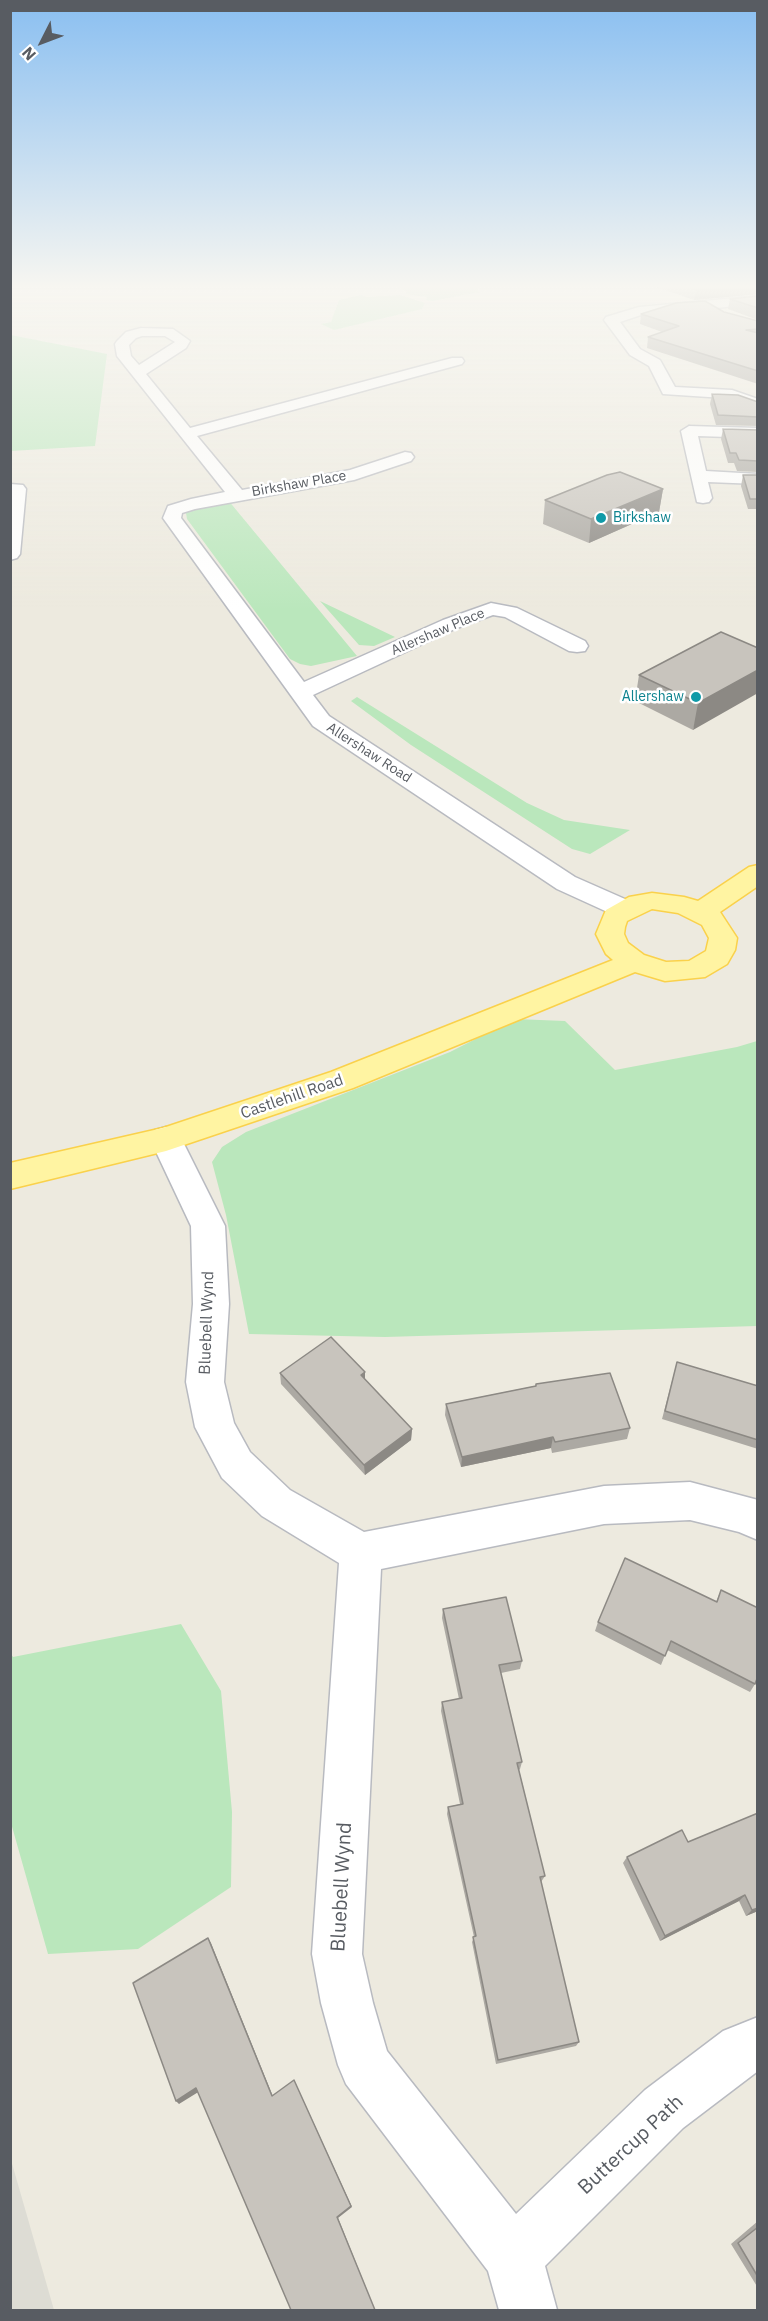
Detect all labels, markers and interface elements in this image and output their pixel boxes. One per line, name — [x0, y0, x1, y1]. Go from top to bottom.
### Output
north arrow — [12, 12, 72, 72]
text: N — [17, 43, 40, 65]
street label: Birkshaw Place — [250, 467, 348, 501]
place label: Birkshaw — [613, 510, 671, 526]
marker: Birkshaw — [594, 511, 608, 525]
street label: Allershaw Place — [389, 605, 487, 659]
place label: Allershaw — [622, 689, 684, 705]
marker: Allershaw — [689, 690, 703, 704]
street label: Allershaw Road — [323, 719, 415, 787]
street label: Castlehill Road — [238, 1070, 346, 1124]
street label: Bluebell Wynd — [196, 1271, 218, 1375]
street label: Bluebell Wynd — [327, 1822, 357, 1952]
street label: Buttercup Path — [573, 2090, 689, 2200]

